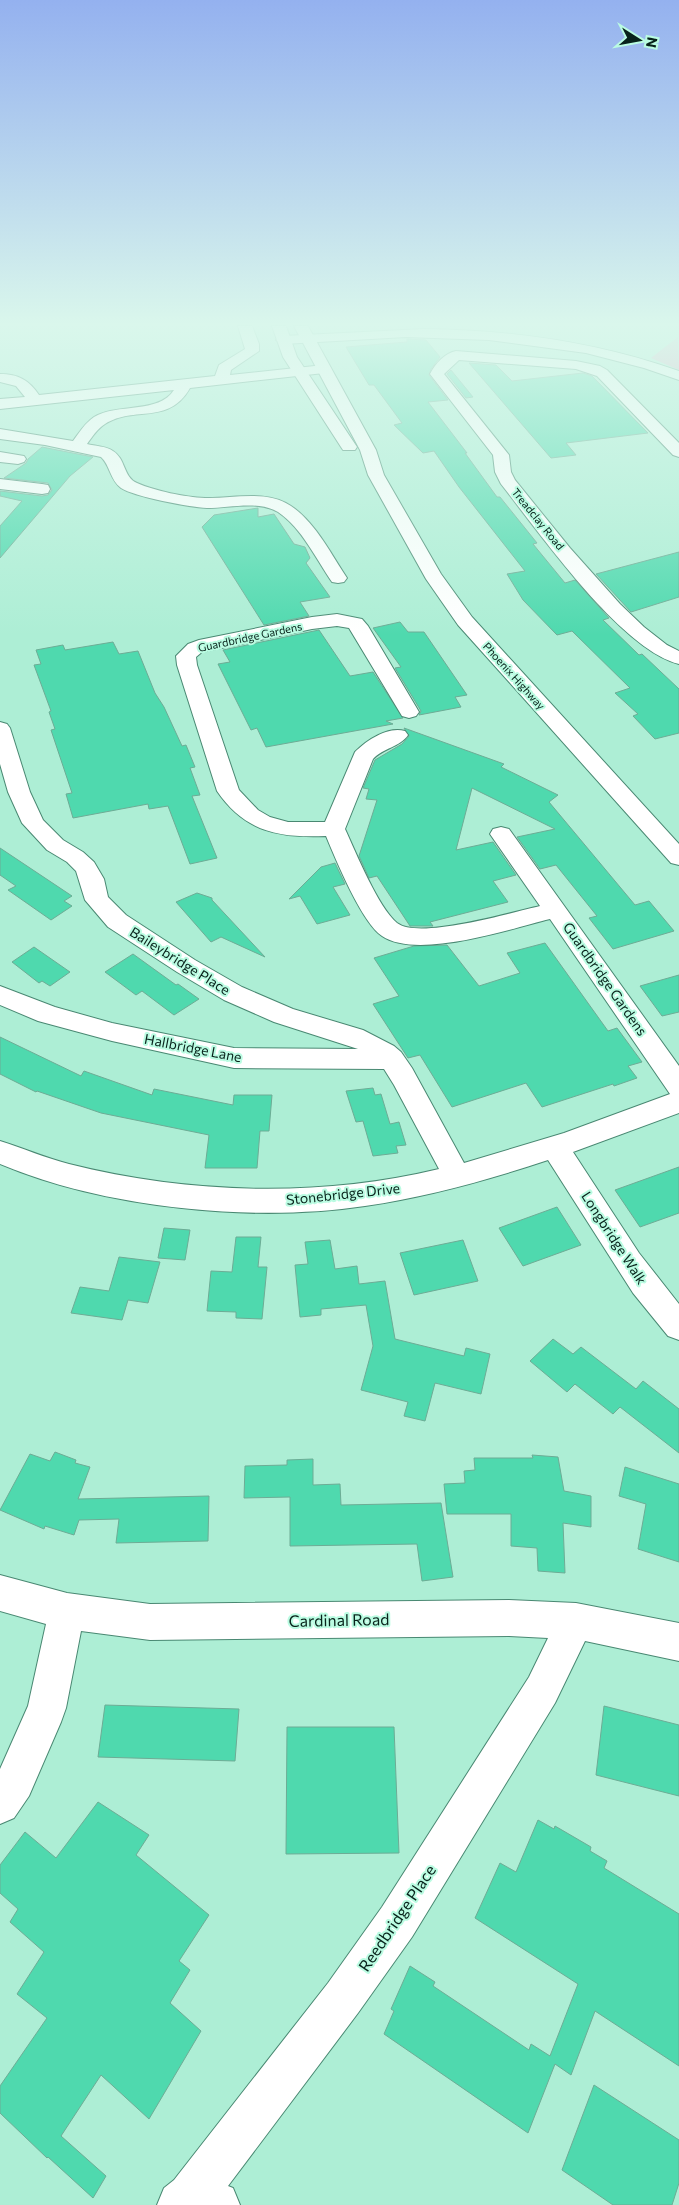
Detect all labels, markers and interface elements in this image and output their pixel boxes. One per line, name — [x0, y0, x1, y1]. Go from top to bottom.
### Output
north arrow — [614, 15, 664, 65]
text: N — [643, 36, 662, 49]
street label: Treadclay Road — [510, 485, 567, 552]
street label: Guardbridge Gardens — [197, 619, 303, 654]
street label: Phoenix Highway — [481, 639, 548, 712]
street label: Guardbridge Gardens — [560, 919, 651, 1039]
street label: Baileybridge Place — [127, 923, 234, 998]
street label: Hallbridge Lane — [143, 1030, 243, 1065]
street label: Stonebridge Drive — [285, 1179, 401, 1208]
street label: Longbridge Walk — [578, 1188, 651, 1288]
street label: Cardinal Road — [288, 1609, 390, 1630]
street label: Reedbridge Place — [354, 1861, 439, 1975]

